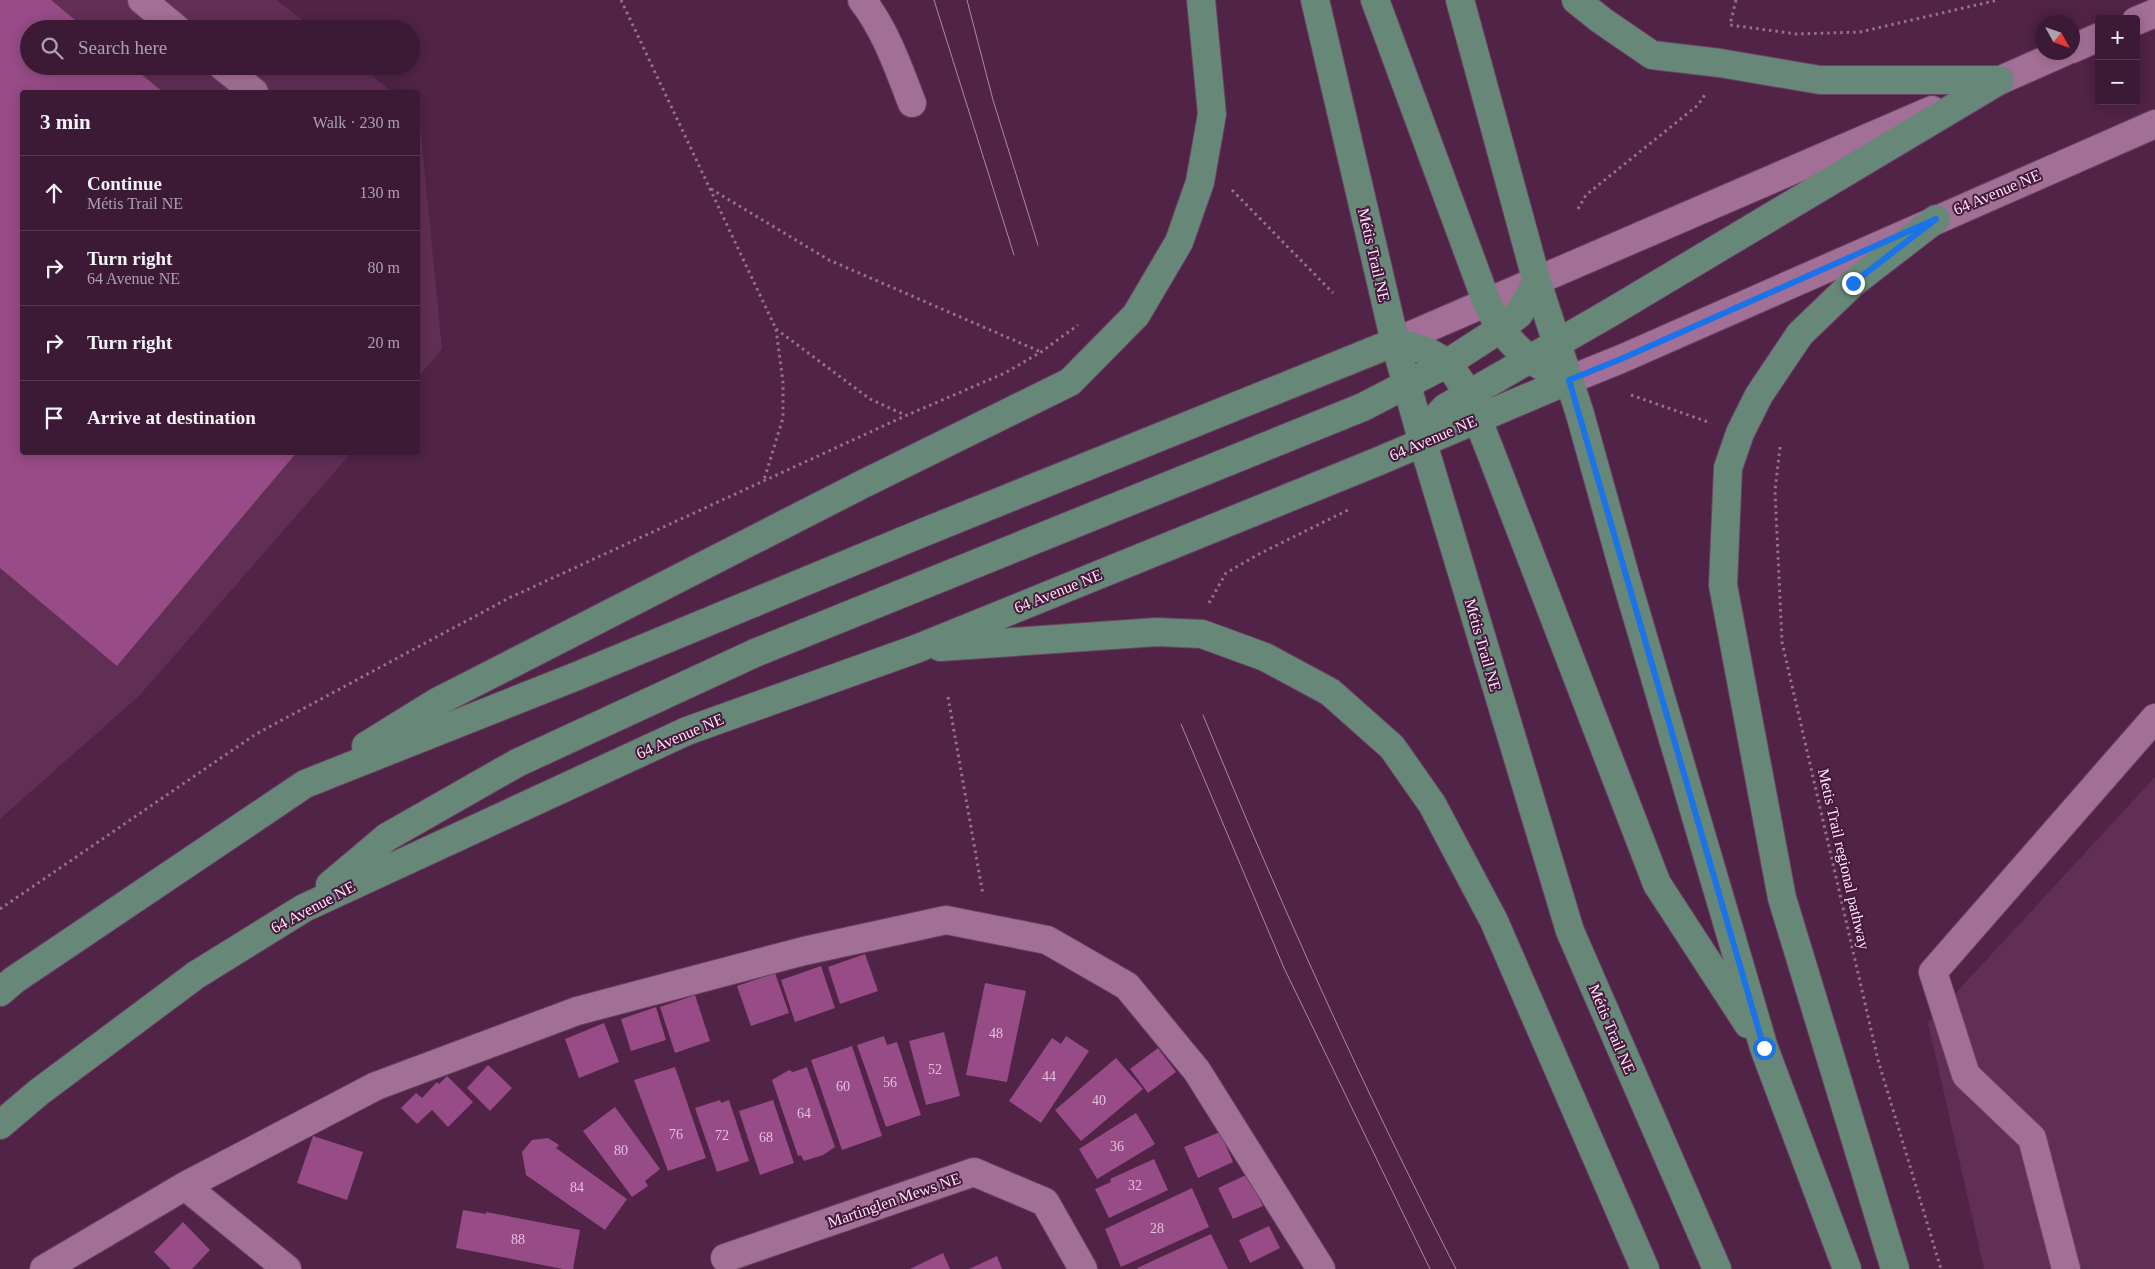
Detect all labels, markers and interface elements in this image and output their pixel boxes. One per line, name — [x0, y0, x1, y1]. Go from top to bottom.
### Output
north arrow — [2035, 15, 2080, 60]
map controls — [2095, 15, 2140, 105]
button: + — [2095, 15, 2140, 60]
search box — [20, 20, 420, 75]
icon: search — [38, 34, 66, 62]
text: Search here — [78, 37, 167, 58]
button: − — [2095, 60, 2140, 105]
text: 3 min — [40, 110, 91, 134]
text: Walk · 230 m — [313, 114, 400, 131]
street label: 64 Avenue NE — [1951, 166, 2043, 218]
text: Continue — [87, 173, 162, 194]
icon: ahead — [40, 179, 68, 207]
text: 130 m — [360, 184, 400, 201]
text: Métis Trail NE — [87, 195, 183, 212]
street label: Métis Trail NE — [1355, 206, 1393, 304]
text: Turn right — [87, 248, 172, 269]
icon: right — [40, 254, 68, 282]
text: 80 m — [368, 259, 400, 276]
text: 64 Avenue NE — [87, 270, 180, 287]
route end — [1842, 272, 1865, 295]
icon: right — [40, 329, 68, 357]
text: Turn right — [87, 332, 172, 353]
text: 20 m — [368, 334, 400, 351]
icon: arrive — [40, 404, 68, 432]
text: Arrive at destination — [87, 407, 256, 428]
street label: 64 Avenue NE — [1387, 412, 1479, 464]
street label: 64 Avenue NE — [1012, 566, 1104, 616]
street label: Métis Trail NE — [1462, 597, 1504, 693]
street label: 64 Avenue NE — [634, 710, 726, 762]
street label: Metis Trail regional pathway — [1814, 767, 1873, 951]
street label: 64 Avenue NE — [268, 878, 358, 936]
street label: Métis Trail NE — [1585, 981, 1639, 1077]
house number: 48 — [989, 1026, 1003, 1041]
route start — [1753, 1037, 1776, 1060]
house number: 52 — [928, 1062, 942, 1077]
house number: 44 — [1042, 1069, 1056, 1084]
house number: 56 — [883, 1075, 897, 1090]
house number: 60 — [836, 1079, 850, 1094]
house number: 40 — [1092, 1093, 1106, 1108]
house number: 64 — [797, 1106, 811, 1121]
house number: 76 — [669, 1127, 683, 1142]
house number: 72 — [715, 1128, 729, 1143]
house number: 68 — [759, 1130, 773, 1145]
house number: 36 — [1110, 1139, 1124, 1154]
house number: 80 — [614, 1143, 628, 1158]
street label: Martinglen Mews NE — [825, 1169, 963, 1232]
house number: 32 — [1128, 1178, 1142, 1193]
house number: 84 — [570, 1180, 584, 1195]
house number: 28 — [1150, 1221, 1164, 1236]
house number: 88 — [511, 1232, 525, 1247]

